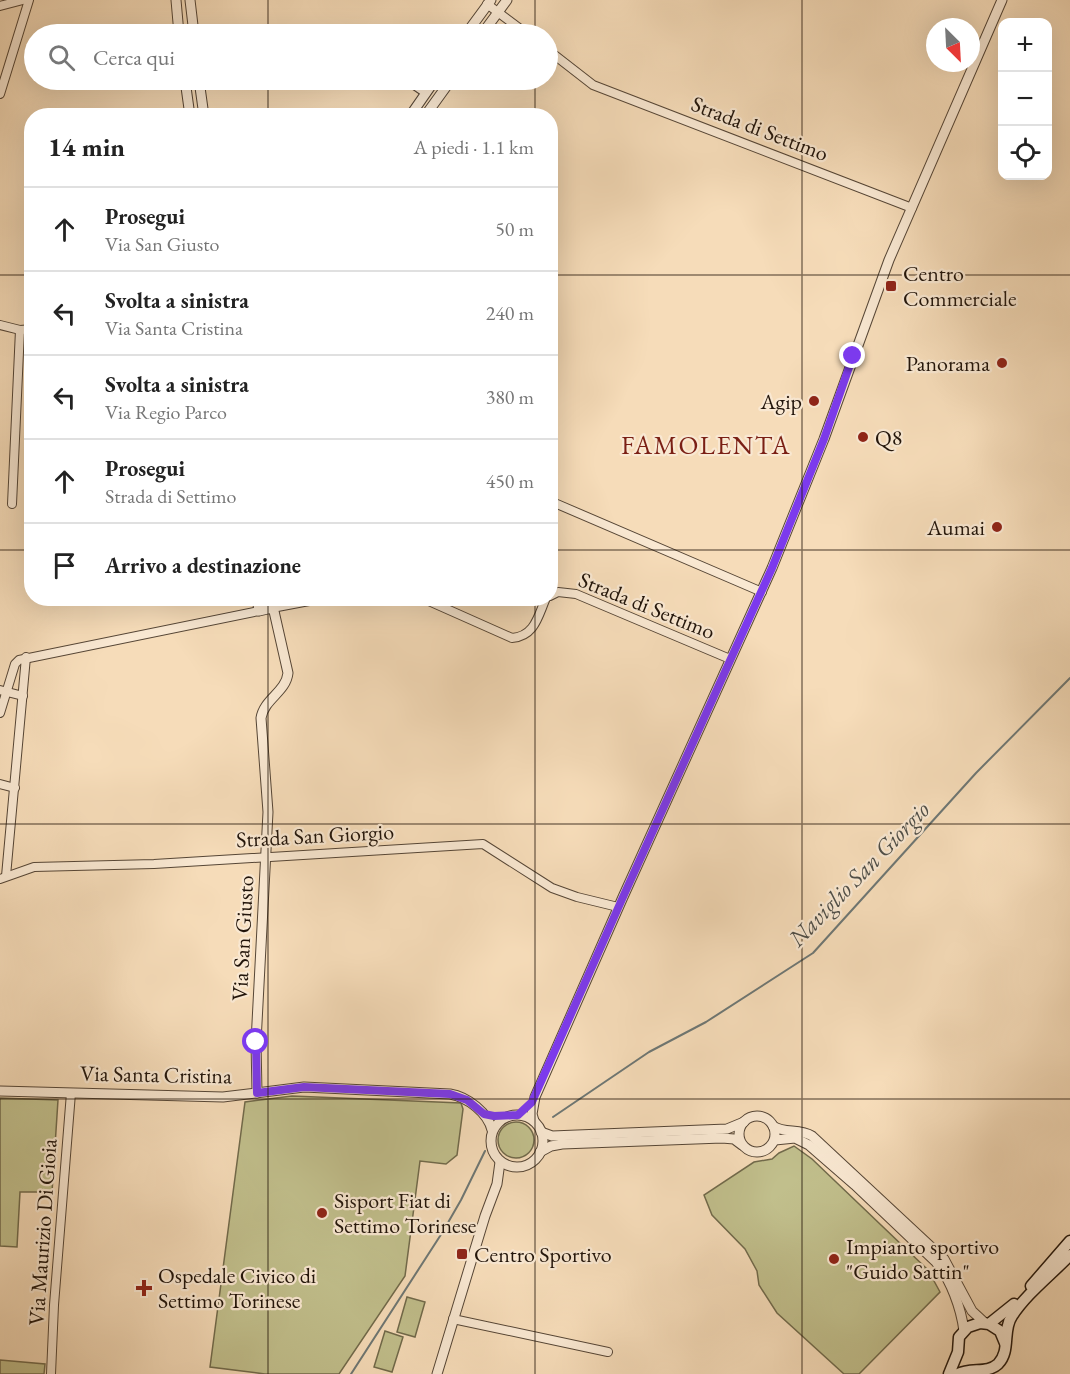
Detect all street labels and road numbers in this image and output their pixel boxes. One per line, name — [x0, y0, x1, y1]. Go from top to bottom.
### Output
street label: Strada di Settimo — [687, 89, 833, 168]
street label: Strada di Settimo — [574, 565, 719, 646]
street label: Strada San Giorgio — [235, 817, 395, 854]
street label: Via San Giusto — [225, 874, 260, 1002]
street label: Via Santa Cristina — [80, 1059, 232, 1090]
street label: Via Maurizio Di Gioia — [22, 1137, 64, 1326]

